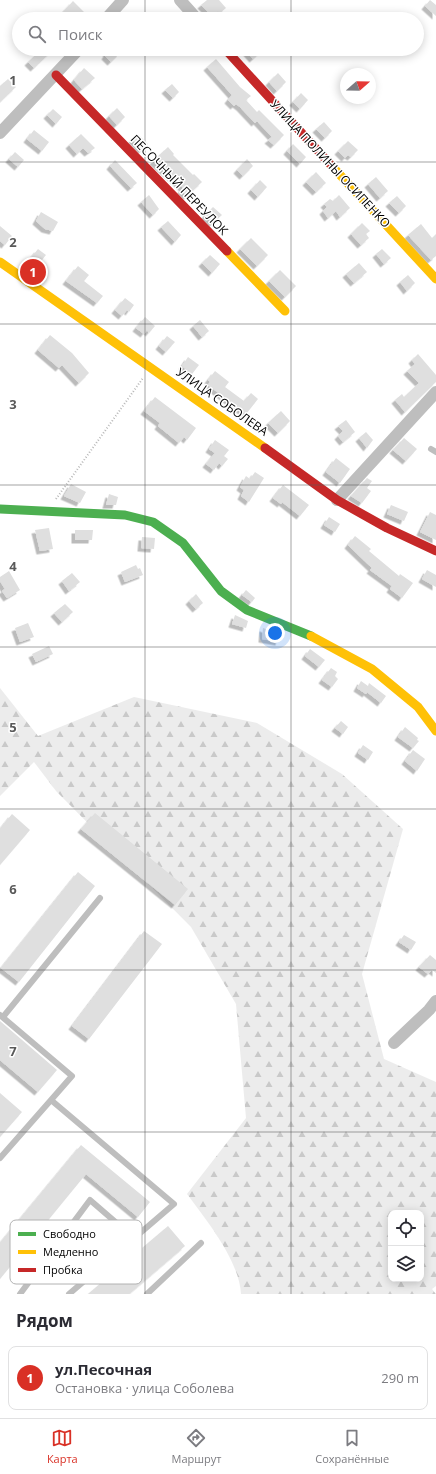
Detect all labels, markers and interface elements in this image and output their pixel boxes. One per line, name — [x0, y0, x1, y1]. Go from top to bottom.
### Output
search box — [12, 12, 424, 56]
icon: search — [26, 23, 48, 45]
text: Поиск — [58, 24, 102, 44]
north arrow — [340, 68, 376, 104]
text: 1 — [9, 71, 17, 89]
street label: УЛИЦА ПОЛИНЫ ОСИПЕНКО — [266, 96, 394, 231]
street label: ПЕСОЧНЫЙ ПЕРЕУЛОК — [127, 131, 232, 239]
text: 2 — [9, 233, 17, 251]
pin: 1 — [20, 257, 46, 287]
street label: УЛИЦА СОБОЛЕВА — [173, 363, 272, 440]
text: 3 — [9, 395, 17, 413]
text: 4 — [9, 557, 17, 575]
your location — [265, 623, 285, 643]
text: 5 — [9, 718, 17, 736]
text: 6 — [9, 880, 17, 898]
text: 7 — [9, 1042, 17, 1060]
map controls — [388, 1210, 424, 1282]
button: locate — [388, 1210, 424, 1246]
legend — [10, 1220, 142, 1284]
text: Свободно — [43, 1226, 96, 1241]
text: Медленно — [43, 1244, 99, 1259]
button: layers — [388, 1246, 424, 1282]
text: Пробка — [43, 1262, 83, 1277]
text: Рядом — [16, 1309, 73, 1332]
text: ул.Песочная — [55, 1359, 152, 1379]
text: 1 — [26, 1369, 34, 1387]
text: 290 m — [381, 1369, 419, 1387]
text: Остановка · улица Соболева — [55, 1379, 234, 1397]
tab: Карта — [47, 1427, 78, 1466]
tab: Маршрут — [172, 1427, 221, 1466]
tab: Сохранённые — [315, 1427, 389, 1466]

